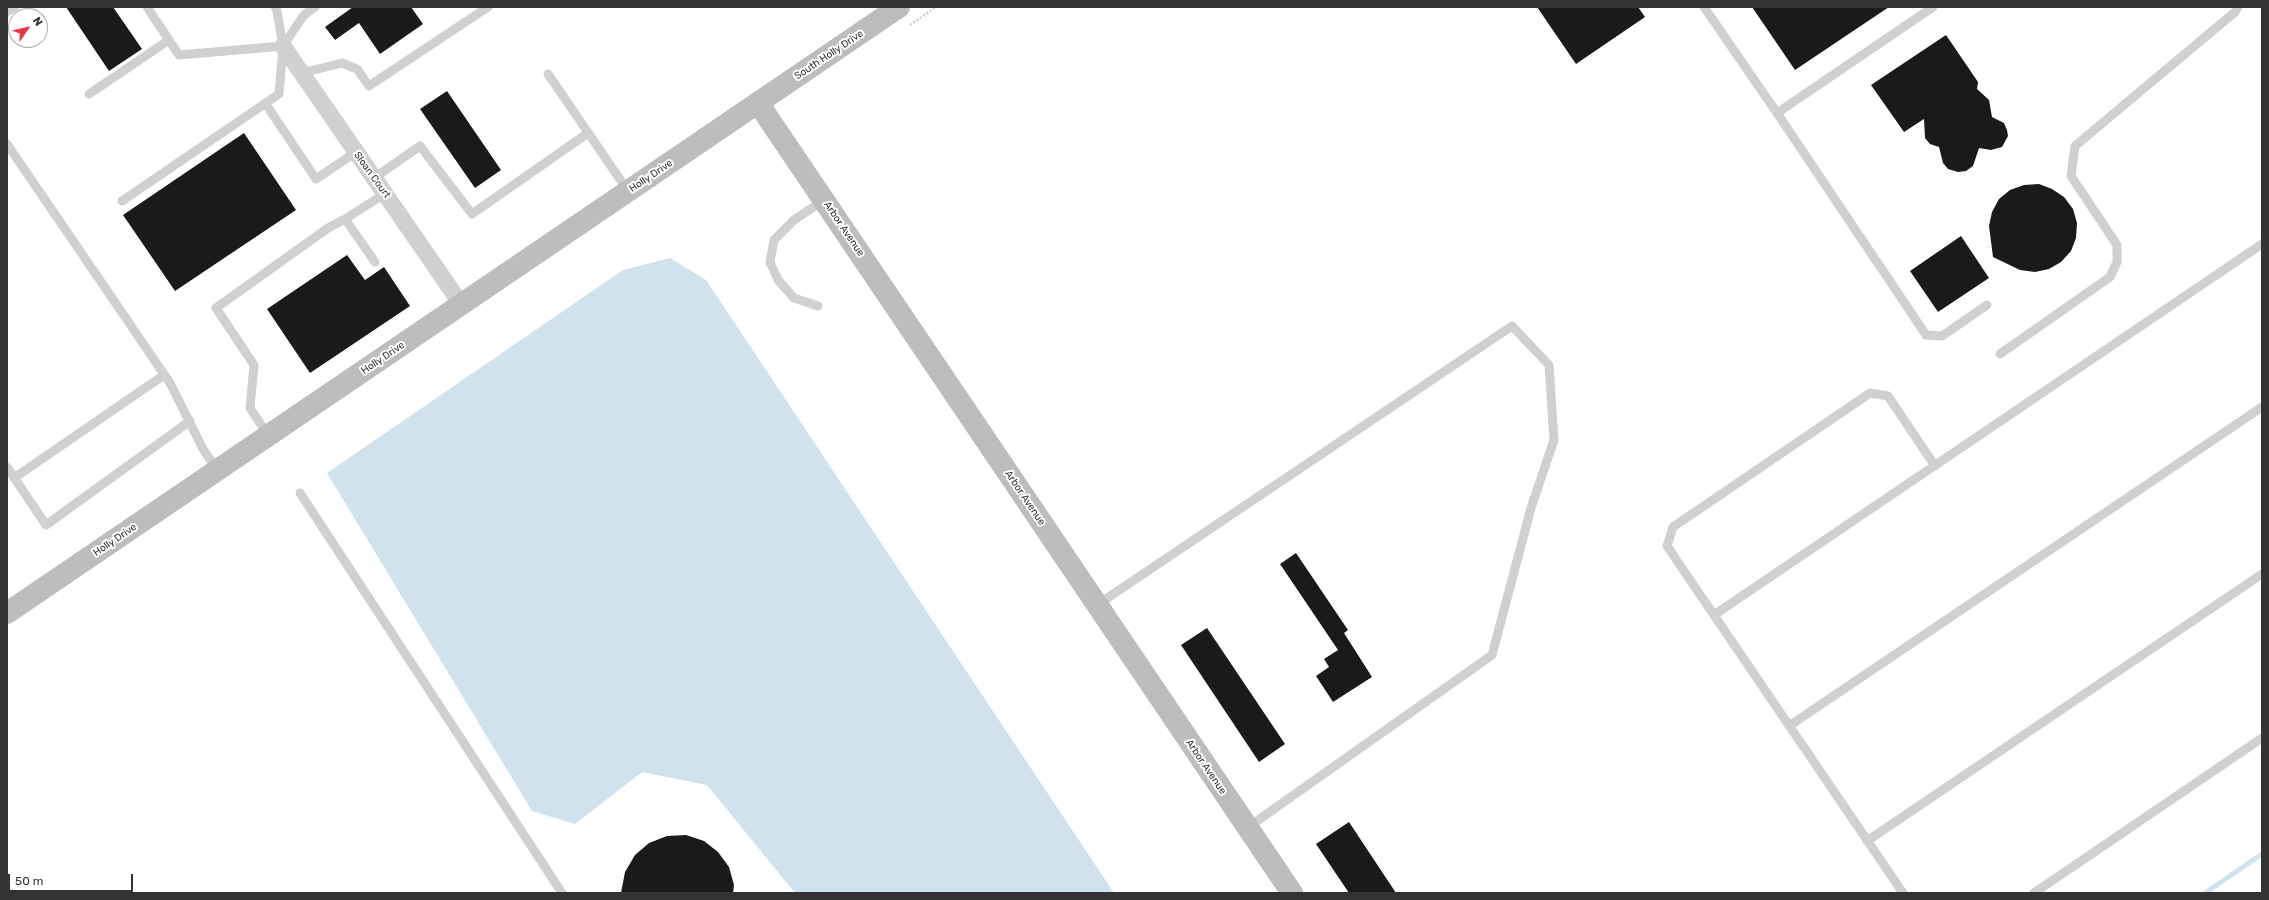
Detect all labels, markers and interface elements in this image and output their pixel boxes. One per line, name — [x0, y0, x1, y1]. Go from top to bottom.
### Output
north arrow — [8, 8, 48, 48]
text: N — [30, 15, 45, 28]
street label: South Holly Drive — [792, 28, 866, 82]
street label: Sloan Court — [351, 149, 393, 201]
street label: Holly Drive — [627, 157, 675, 195]
street label: Arbor Avenue — [821, 199, 867, 259]
street label: Holly Drive — [359, 339, 407, 377]
street label: Arbor Avenue — [1002, 468, 1048, 528]
street label: Holly Drive — [91, 521, 139, 559]
street label: Arbor Avenue — [1183, 737, 1229, 797]
scale bar — [10, 866, 135, 892]
text: 50 m — [15, 874, 43, 888]

